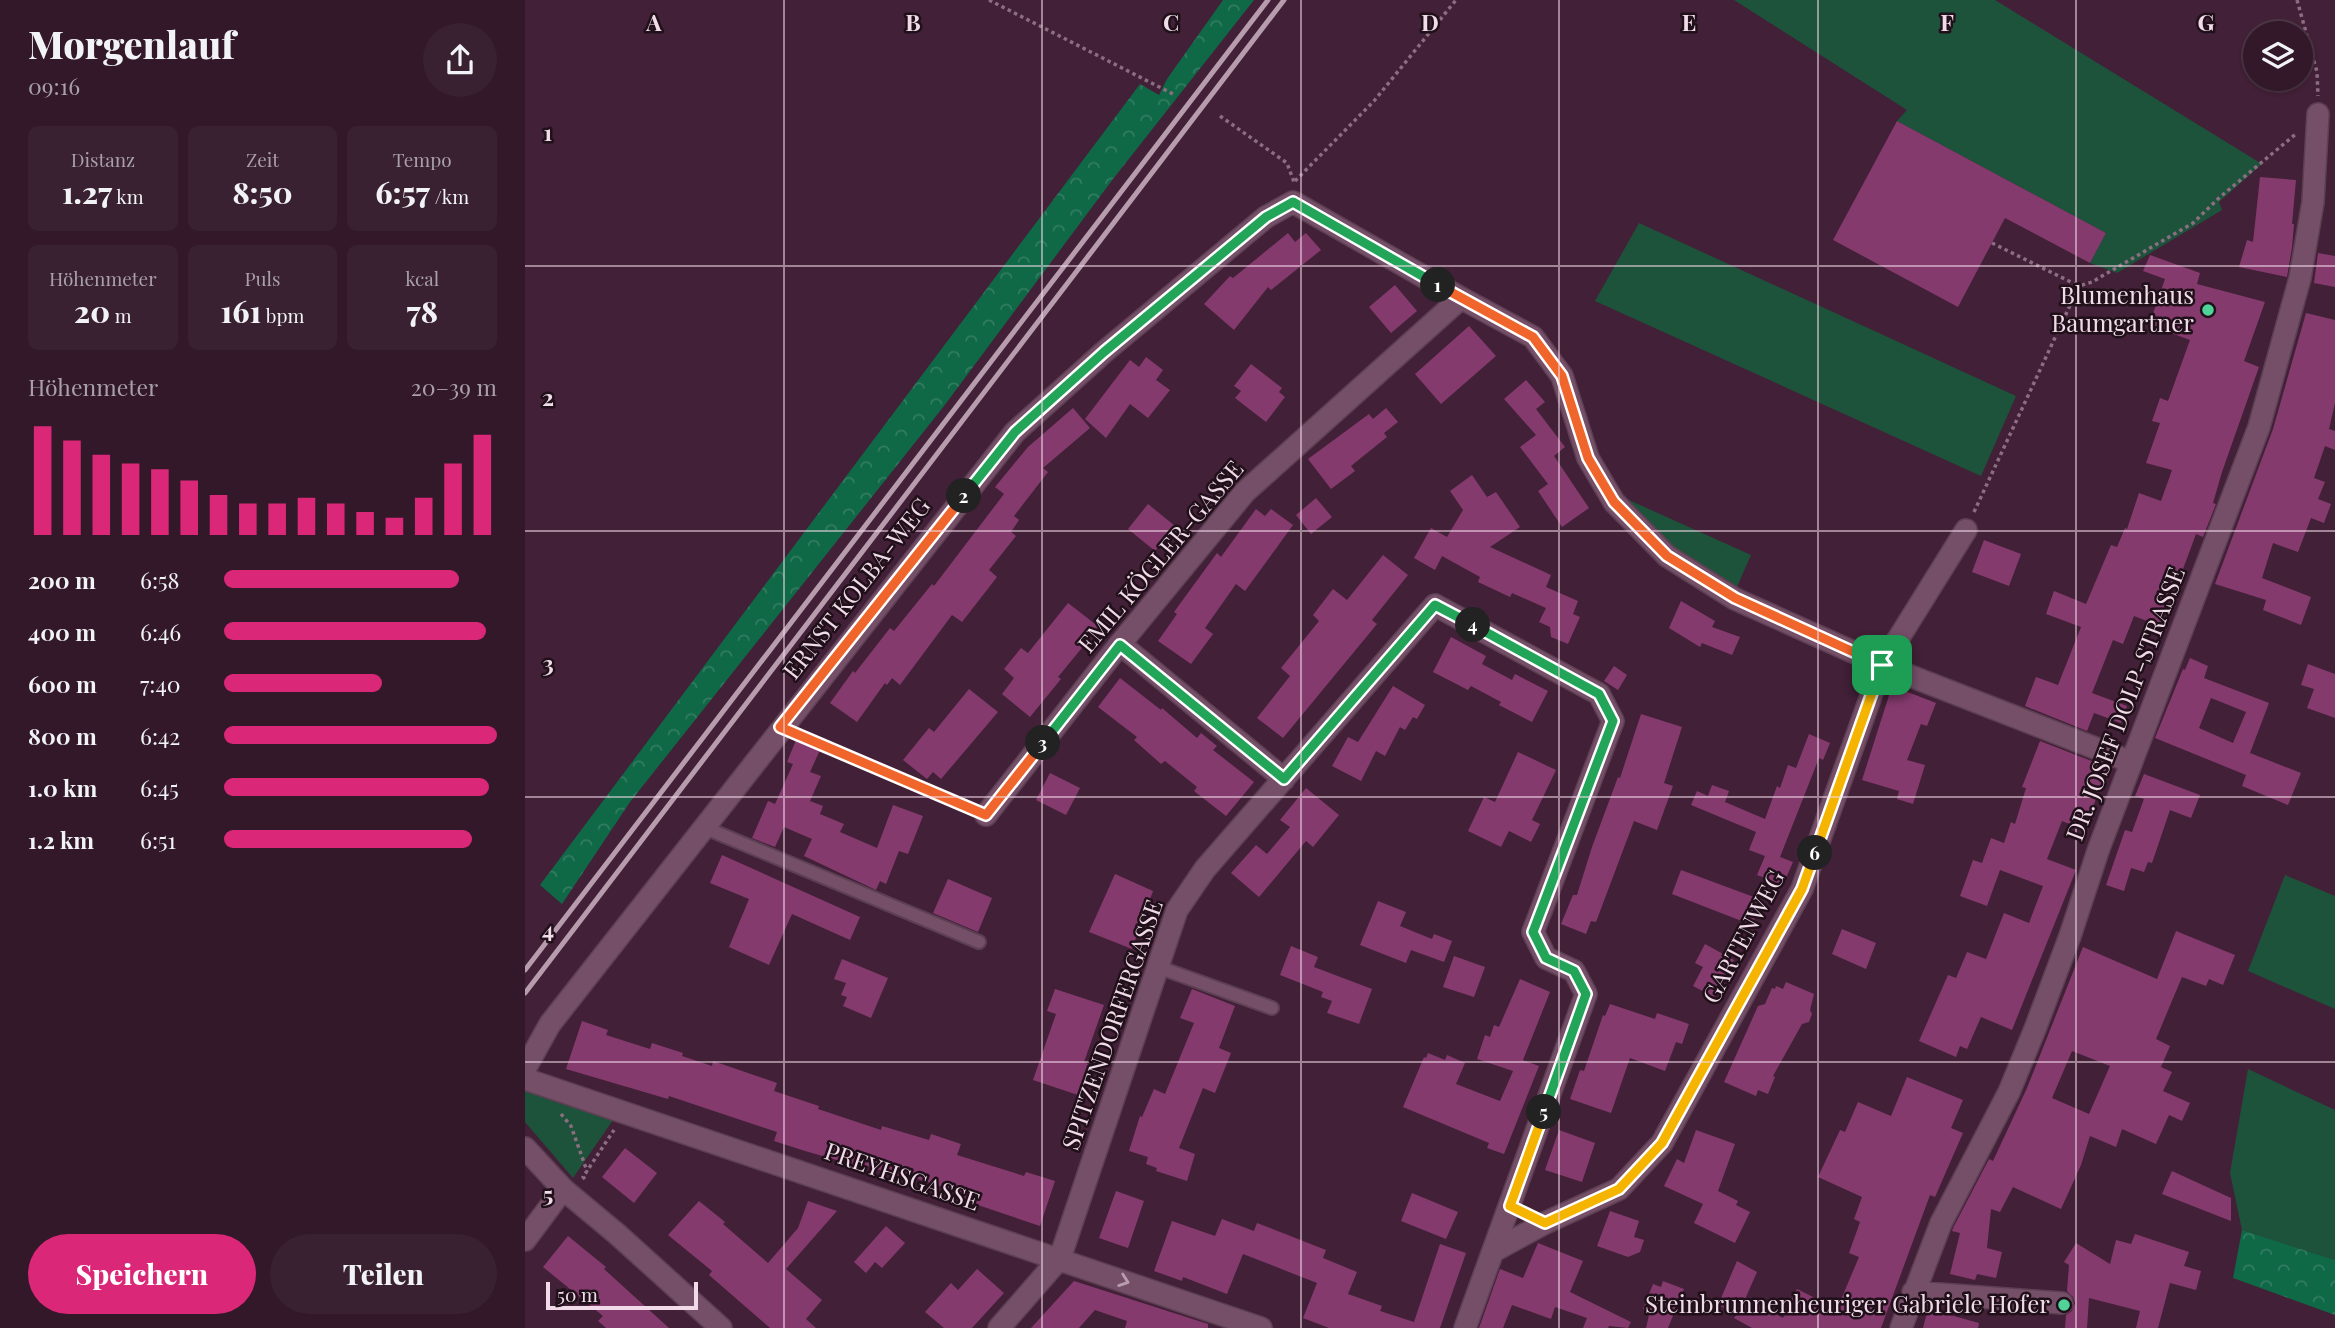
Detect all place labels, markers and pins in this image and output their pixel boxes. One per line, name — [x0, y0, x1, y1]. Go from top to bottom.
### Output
pin: 1 — [1420, 268, 1455, 302]
place label: Blumenhaus Baumgartner — [2051, 278, 2194, 338]
marker: Blumenhaus Baumgartner — [2200, 302, 2216, 318]
pin: 2 — [947, 478, 982, 514]
pin: 4 — [1455, 608, 1490, 642]
pin — [1852, 635, 1912, 695]
pin: 3 — [1025, 726, 1061, 760]
pin: 6 — [1797, 836, 1833, 870]
pin: 5 — [1527, 1094, 1561, 1130]
place label: Steinbrunnenheuriger Gabriele Hofer — [1645, 1287, 2050, 1319]
marker: Steinbrunnenheuriger Gabriele Hofer — [2056, 1297, 2072, 1313]

